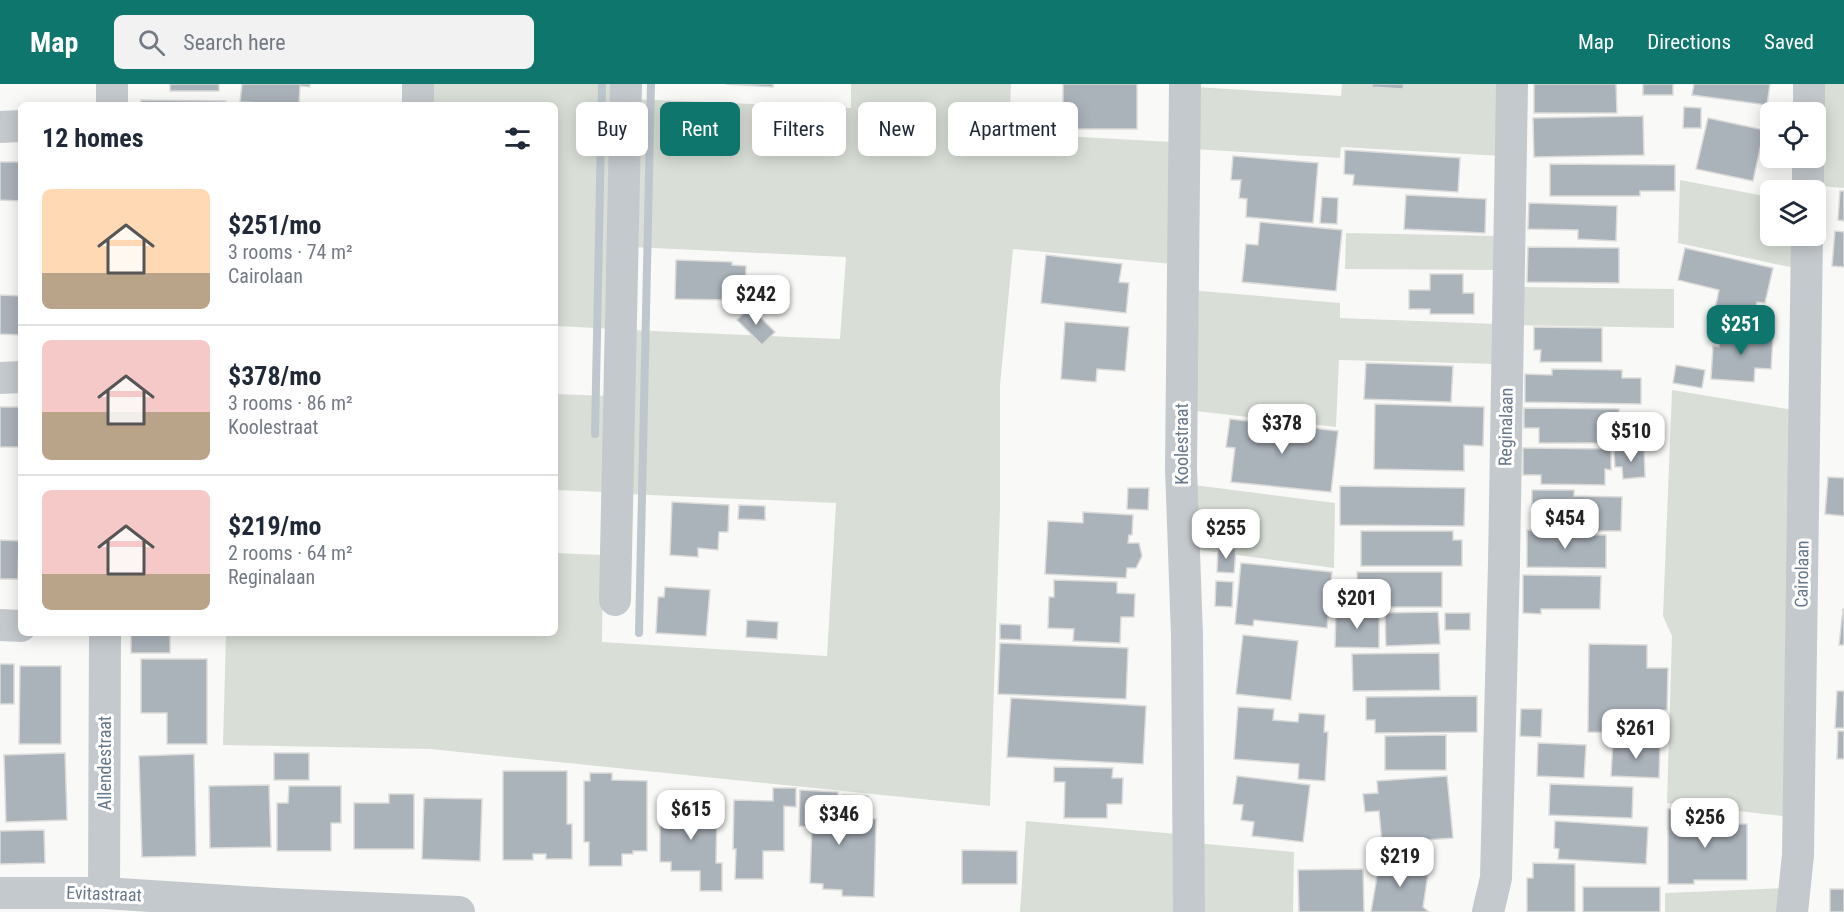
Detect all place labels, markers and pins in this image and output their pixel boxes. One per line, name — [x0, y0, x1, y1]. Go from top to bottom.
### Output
pin: $242 — [720, 275, 792, 326]
pin: $251 — [1705, 305, 1777, 356]
pin: $378 — [1246, 404, 1318, 455]
pin: $510 — [1595, 412, 1667, 463]
pin: $454 — [1529, 499, 1601, 550]
pin: $255 — [1190, 509, 1262, 560]
pin: $201 — [1321, 579, 1393, 630]
pin: $261 — [1600, 709, 1672, 760]
pin: $615 — [655, 790, 727, 841]
pin: $346 — [803, 795, 875, 846]
pin: $256 — [1669, 798, 1741, 849]
pin: $219 — [1364, 837, 1436, 888]

